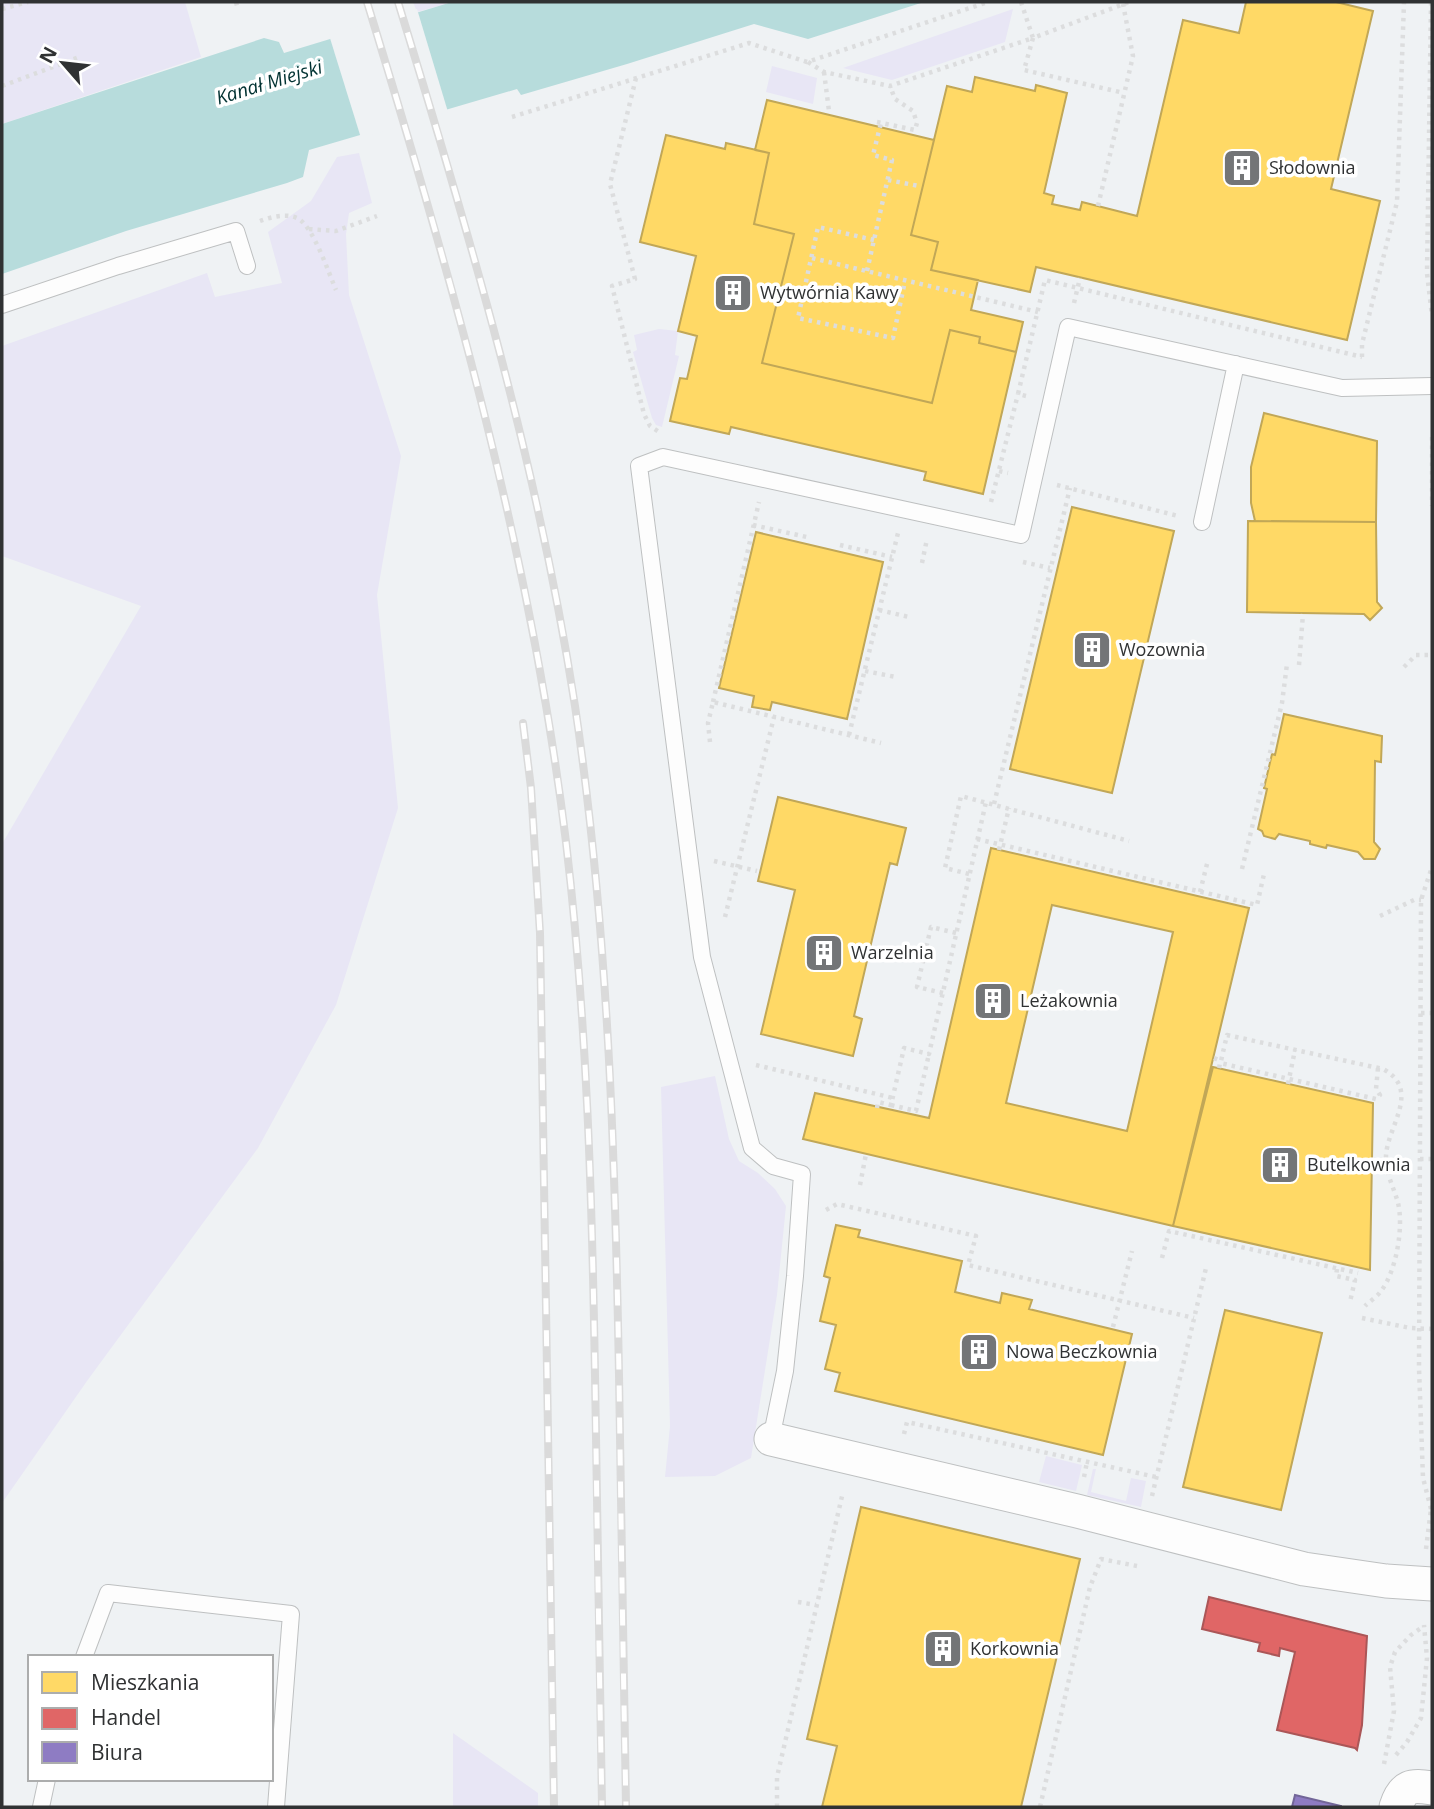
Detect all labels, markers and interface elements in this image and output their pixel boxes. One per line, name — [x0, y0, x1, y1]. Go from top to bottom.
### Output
north arrow — [28, 28, 98, 98]
text: N — [33, 42, 63, 68]
water label: Kanał Miejski — [213, 53, 327, 111]
building icon: Słodownia — [1221, 147, 1263, 189]
place label: Słodownia — [1269, 155, 1356, 179]
building icon: Wytwórnia Kawy — [712, 272, 754, 314]
place label: Wytwórnia Kawy — [760, 280, 899, 304]
building icon: Wozownia — [1071, 629, 1113, 671]
place label: Wozownia — [1119, 637, 1205, 661]
building icon: Warzelnia — [803, 932, 845, 974]
place label: Warzelnia — [851, 940, 934, 964]
building icon: Leżakownia — [972, 980, 1014, 1022]
place label: Leżakownia — [1020, 988, 1118, 1012]
building icon: Butelkownia — [1259, 1144, 1301, 1186]
place label: Butelkownia — [1307, 1152, 1411, 1176]
building icon: Nowa Beczkownia — [958, 1331, 1000, 1373]
place label: Nowa Beczkownia — [1006, 1339, 1158, 1363]
building icon: Korkownia — [922, 1628, 964, 1670]
place label: Korkownia — [970, 1636, 1059, 1660]
legend — [28, 1655, 273, 1781]
text: Mieszkania — [91, 1668, 199, 1696]
text: Handel — [91, 1703, 161, 1731]
text: Biura — [91, 1738, 143, 1766]

